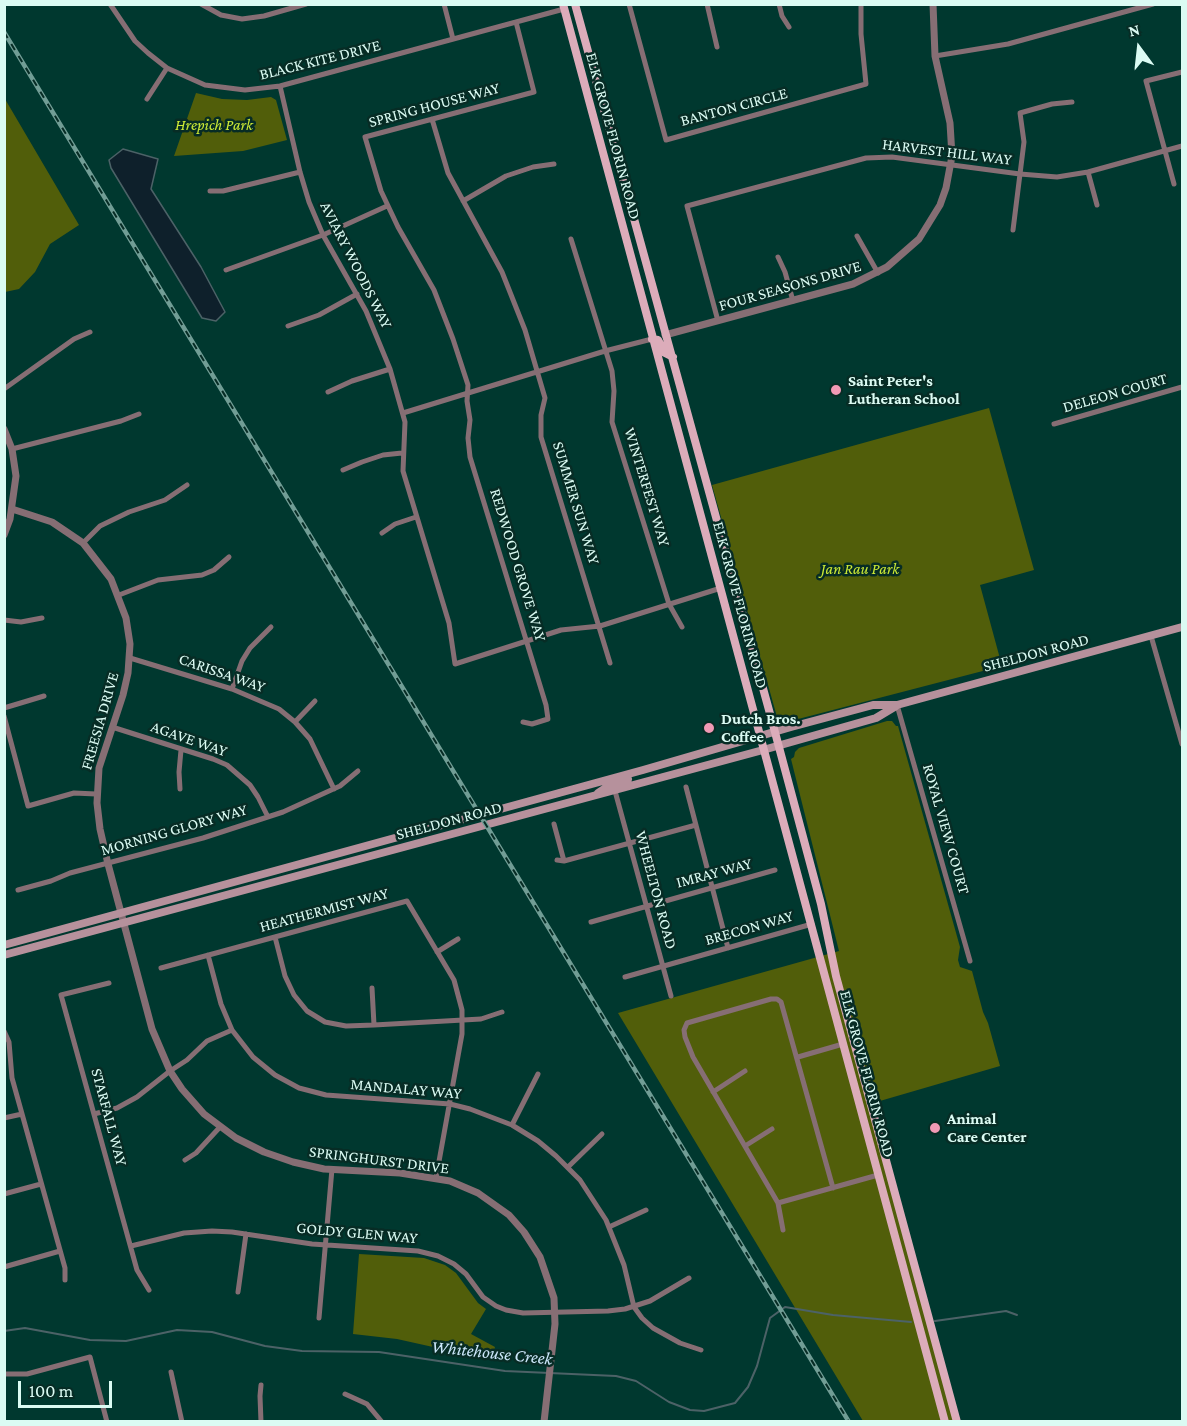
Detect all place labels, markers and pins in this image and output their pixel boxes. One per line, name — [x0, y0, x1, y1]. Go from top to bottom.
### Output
place label: Saint Peter's Lutheran School — [848, 371, 960, 409]
marker: Saint Peter's Lutheran School — [829, 383, 843, 397]
place label: Dutch Bros. Coffee — [721, 709, 801, 747]
marker: Dutch Bros. Coffee — [702, 721, 716, 735]
place label: Animal Care Center — [947, 1109, 1027, 1147]
marker: Animal Care Center — [928, 1121, 942, 1135]

